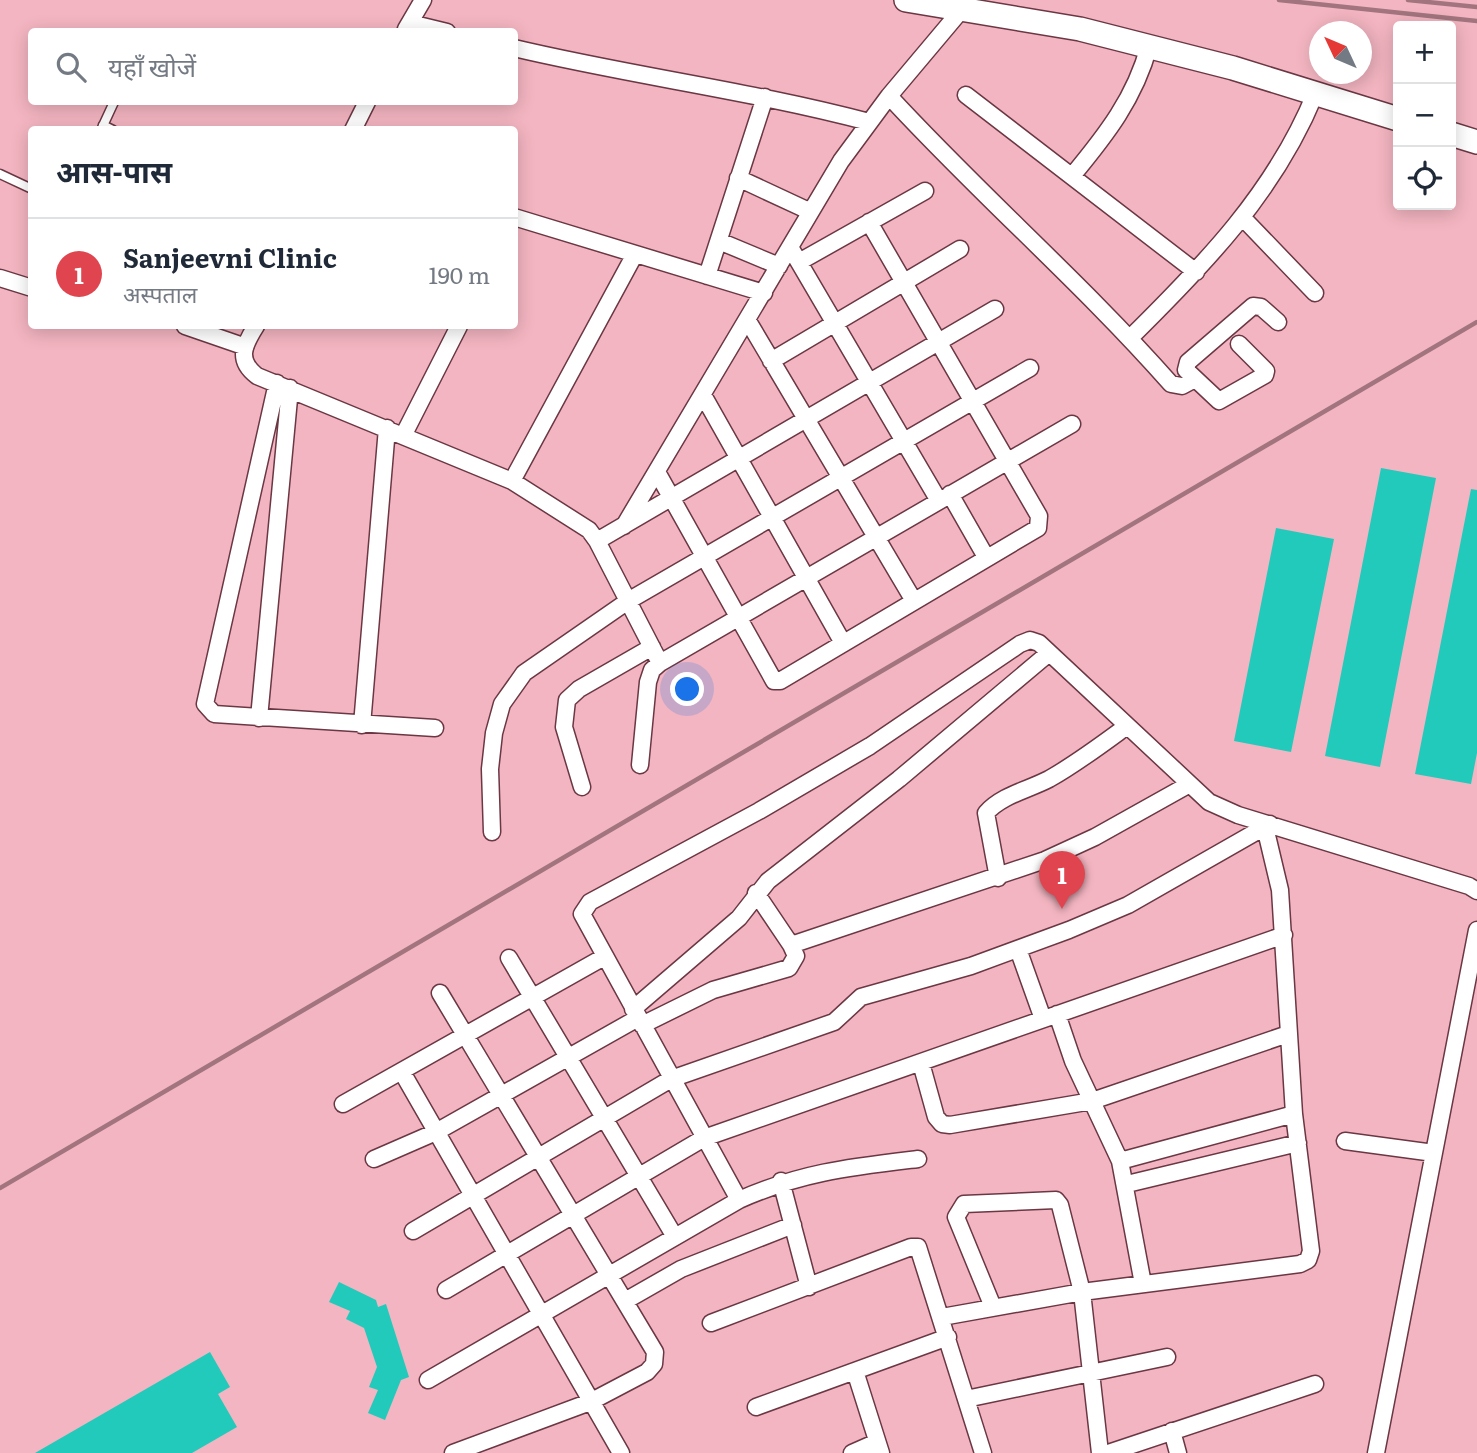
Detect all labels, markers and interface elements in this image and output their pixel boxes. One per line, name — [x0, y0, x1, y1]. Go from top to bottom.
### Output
north arrow — [1309, 21, 1372, 84]
map controls — [1393, 21, 1456, 210]
button: + — [1393, 21, 1456, 84]
search box — [28, 28, 518, 105]
text: यहाँ खोजें — [108, 46, 196, 85]
icon: search — [52, 48, 90, 86]
button: − — [1393, 84, 1456, 147]
button: locate — [1393, 147, 1456, 210]
text: आस-पास — [56, 148, 172, 192]
text: Sanjeevni Clinic — [123, 237, 337, 276]
text: 1 — [74, 257, 84, 291]
text: 190 m — [428, 257, 490, 291]
text: अस्पताल — [123, 276, 197, 310]
your location — [670, 672, 704, 706]
pin: 1 — [1039, 851, 1085, 909]

